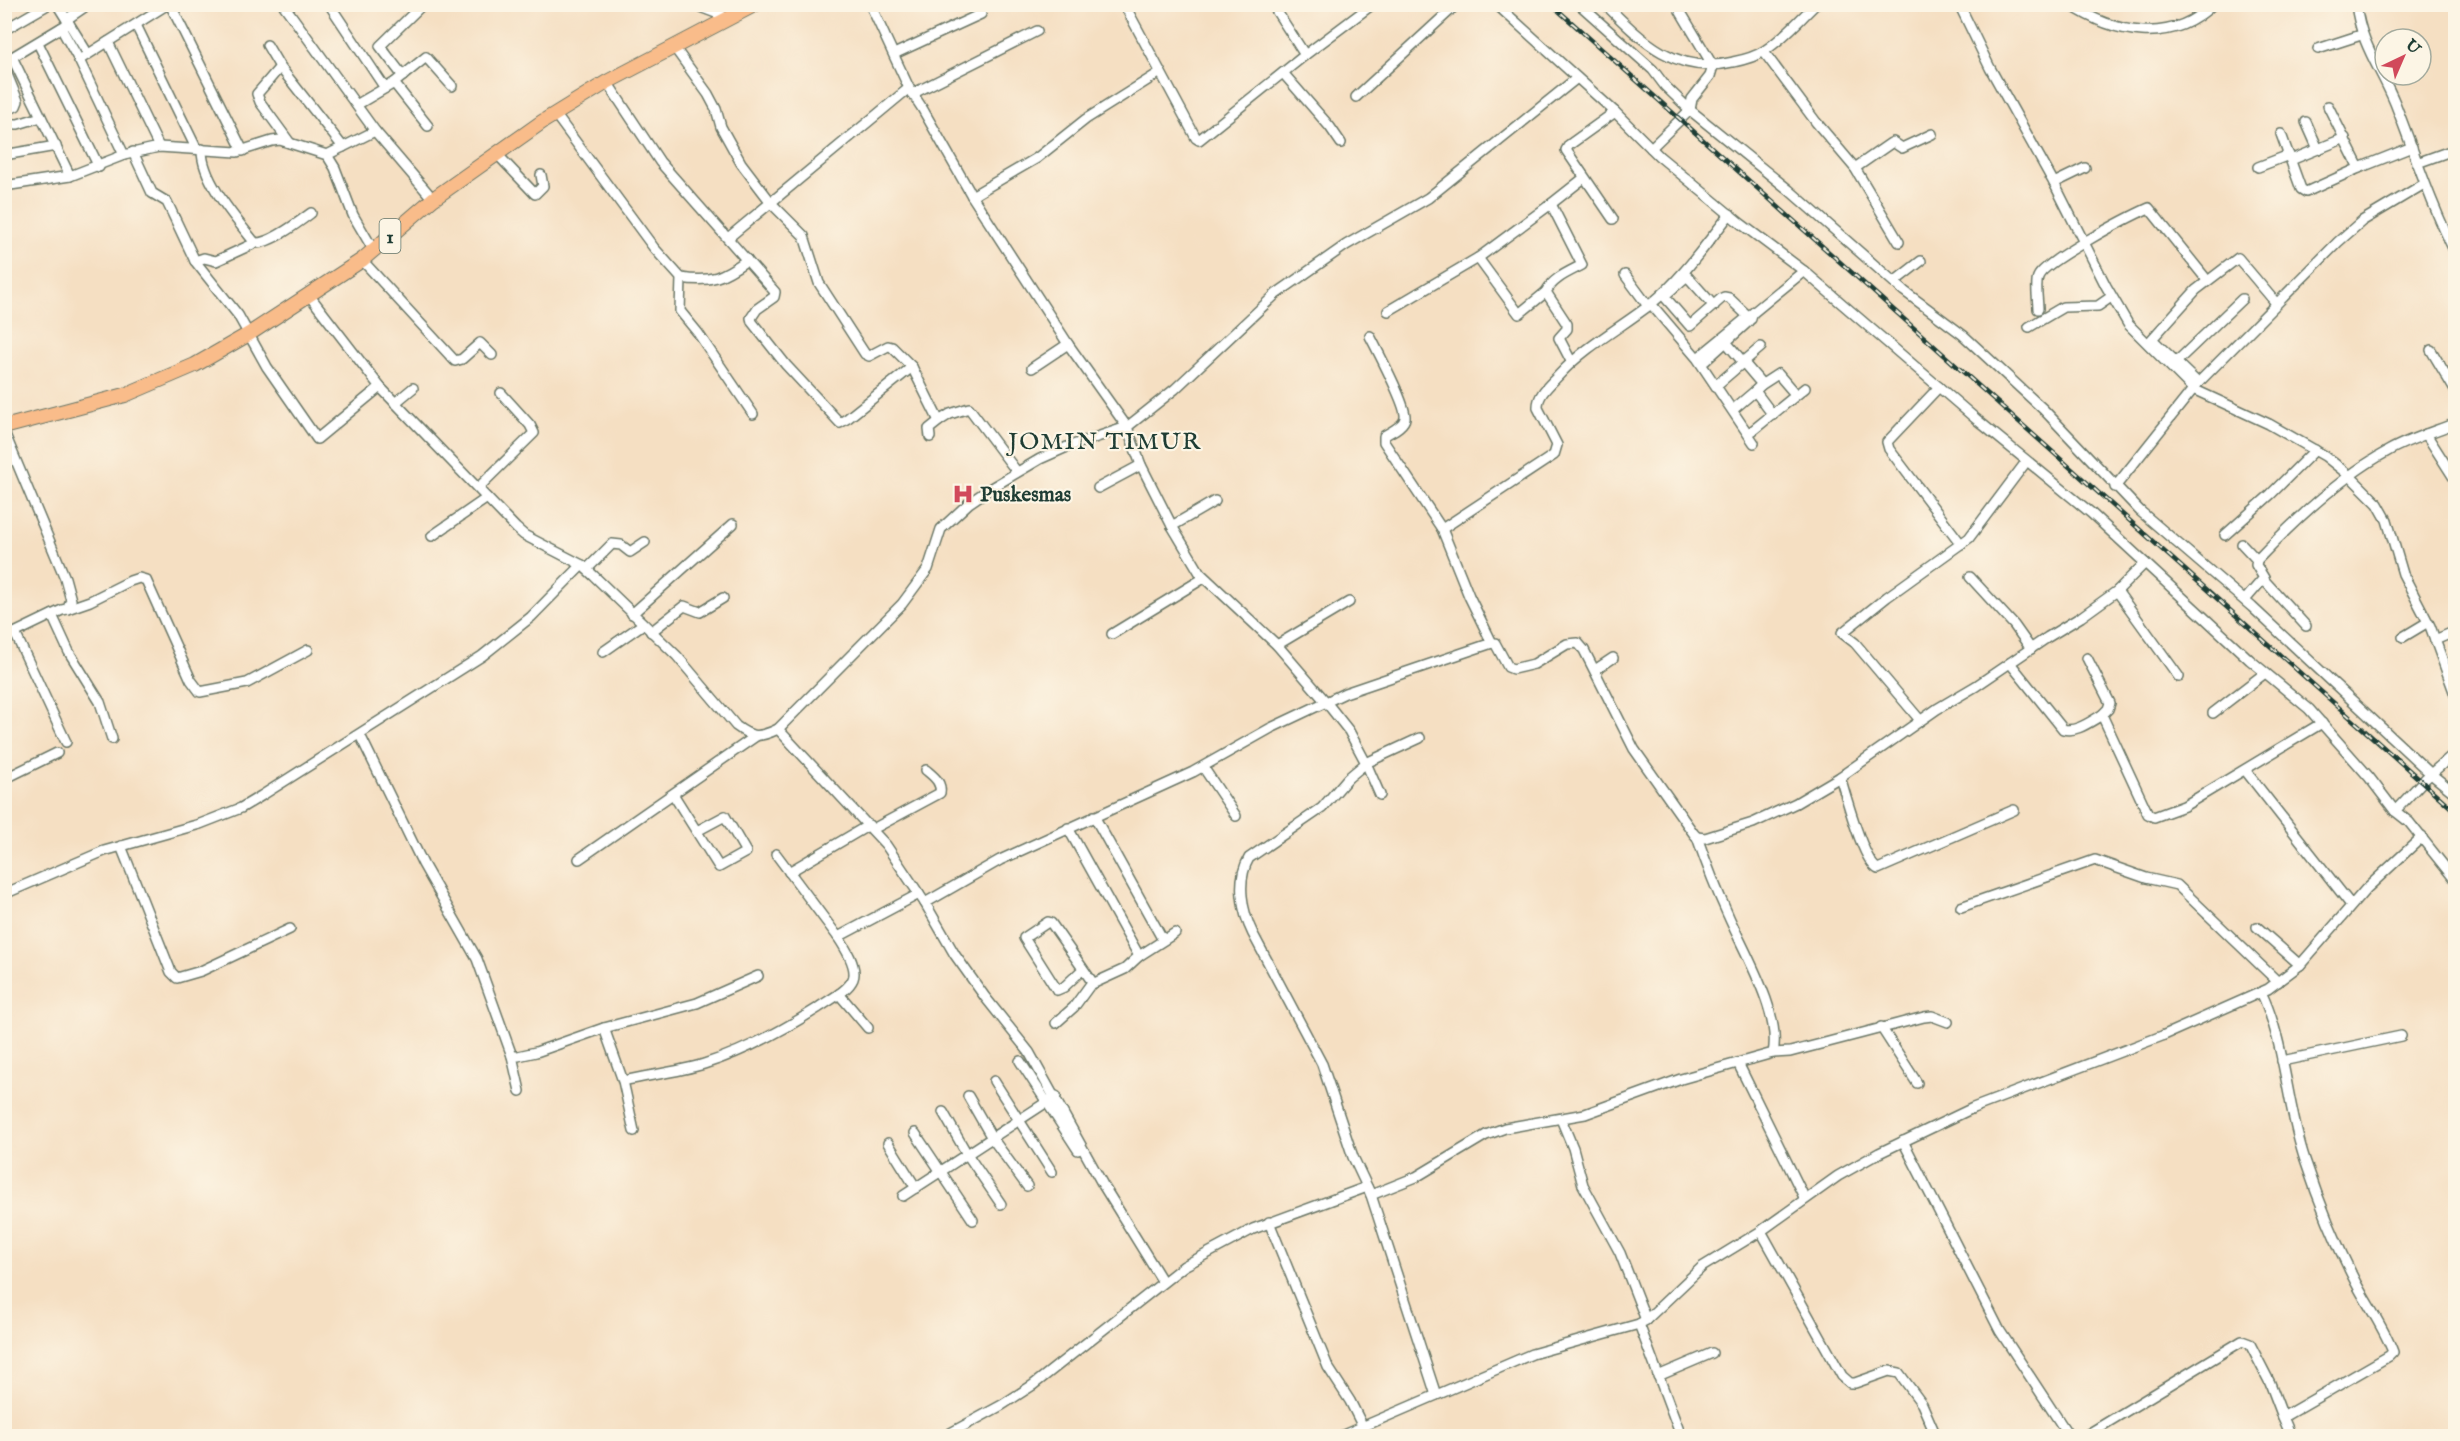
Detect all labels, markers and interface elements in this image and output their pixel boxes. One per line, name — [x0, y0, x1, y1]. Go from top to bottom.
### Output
north arrow — [2373, 27, 2433, 87]
text: U — [2399, 35, 2424, 60]
road number: 1 — [380, 219, 400, 253]
district label: JOMIN TIMUR — [1005, 427, 1202, 458]
hospital icon: Puskesmas — [951, 482, 975, 506]
place label: Puskesmas — [980, 482, 1071, 509]

